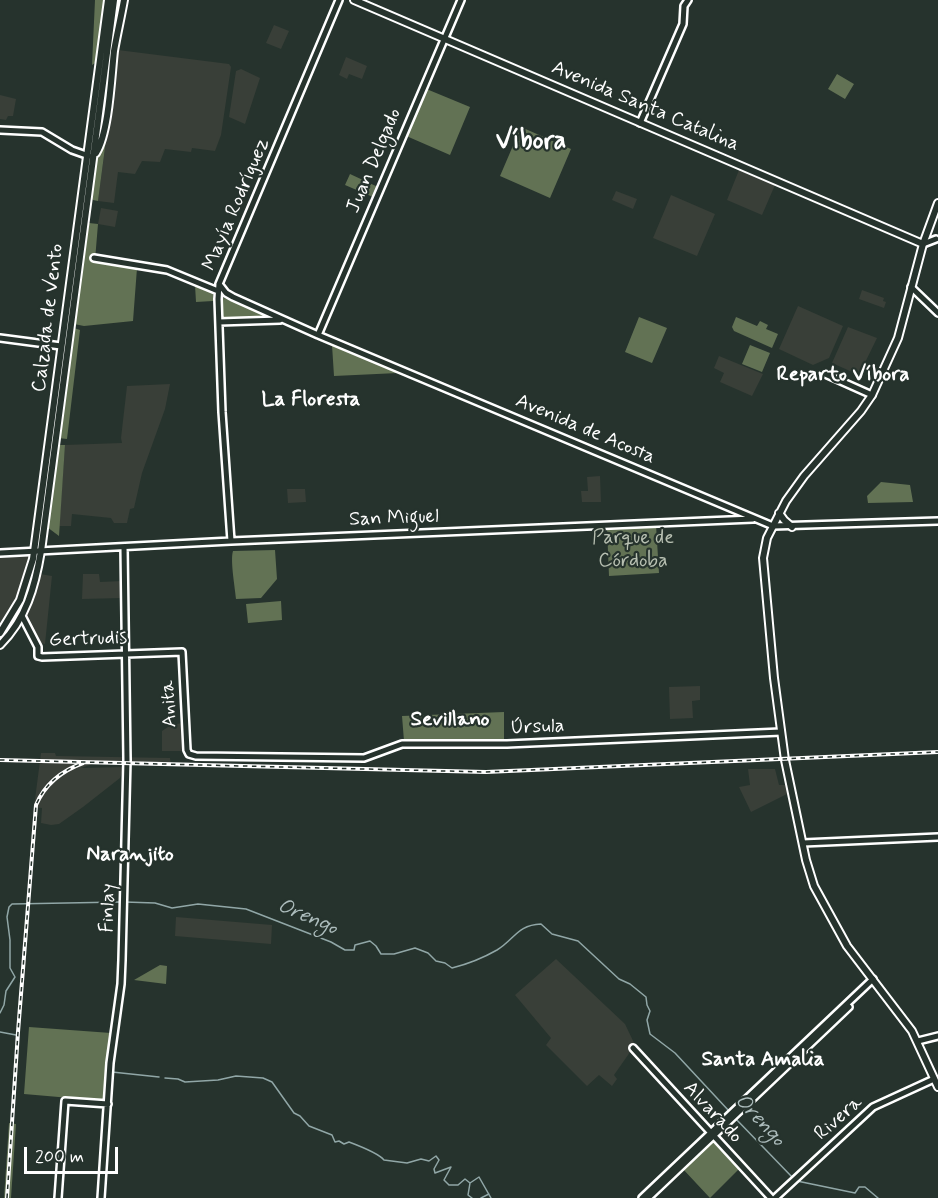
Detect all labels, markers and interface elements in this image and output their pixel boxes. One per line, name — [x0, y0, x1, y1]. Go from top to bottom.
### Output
street label: Avenida Santa Catalina — [547, 57, 743, 157]
street label: Juan Delgado — [342, 105, 408, 217]
district label: Víbora — [496, 127, 566, 159]
street label: Mayía Rodríguez — [198, 135, 276, 275]
street label: Calzada de Vento — [28, 242, 70, 394]
district label: Reparto Víbora — [776, 363, 910, 389]
district label: La Floresta — [262, 388, 360, 414]
street label: Avenida de Acosta — [512, 390, 658, 470]
street label: San Miguel — [349, 505, 439, 533]
park label: Parque de Córdoba — [592, 527, 674, 574]
street label: Gertrudis — [48, 627, 128, 653]
street label: Anita — [157, 680, 183, 728]
district label: Sevillano — [410, 708, 490, 734]
street label: Úrsula — [509, 715, 565, 741]
district label: Naranjito — [86, 843, 174, 869]
street label: Finlay — [96, 883, 122, 933]
water label: Orengo — [273, 894, 341, 942]
district label: Santa Amalia — [701, 1048, 825, 1074]
street label: Alvarado — [677, 1077, 747, 1149]
water label: Orengo — [728, 1089, 790, 1153]
street label: Rivera — [810, 1092, 868, 1146]
scale bar — [27, 1135, 122, 1173]
text: 200 m — [35, 1145, 84, 1169]

